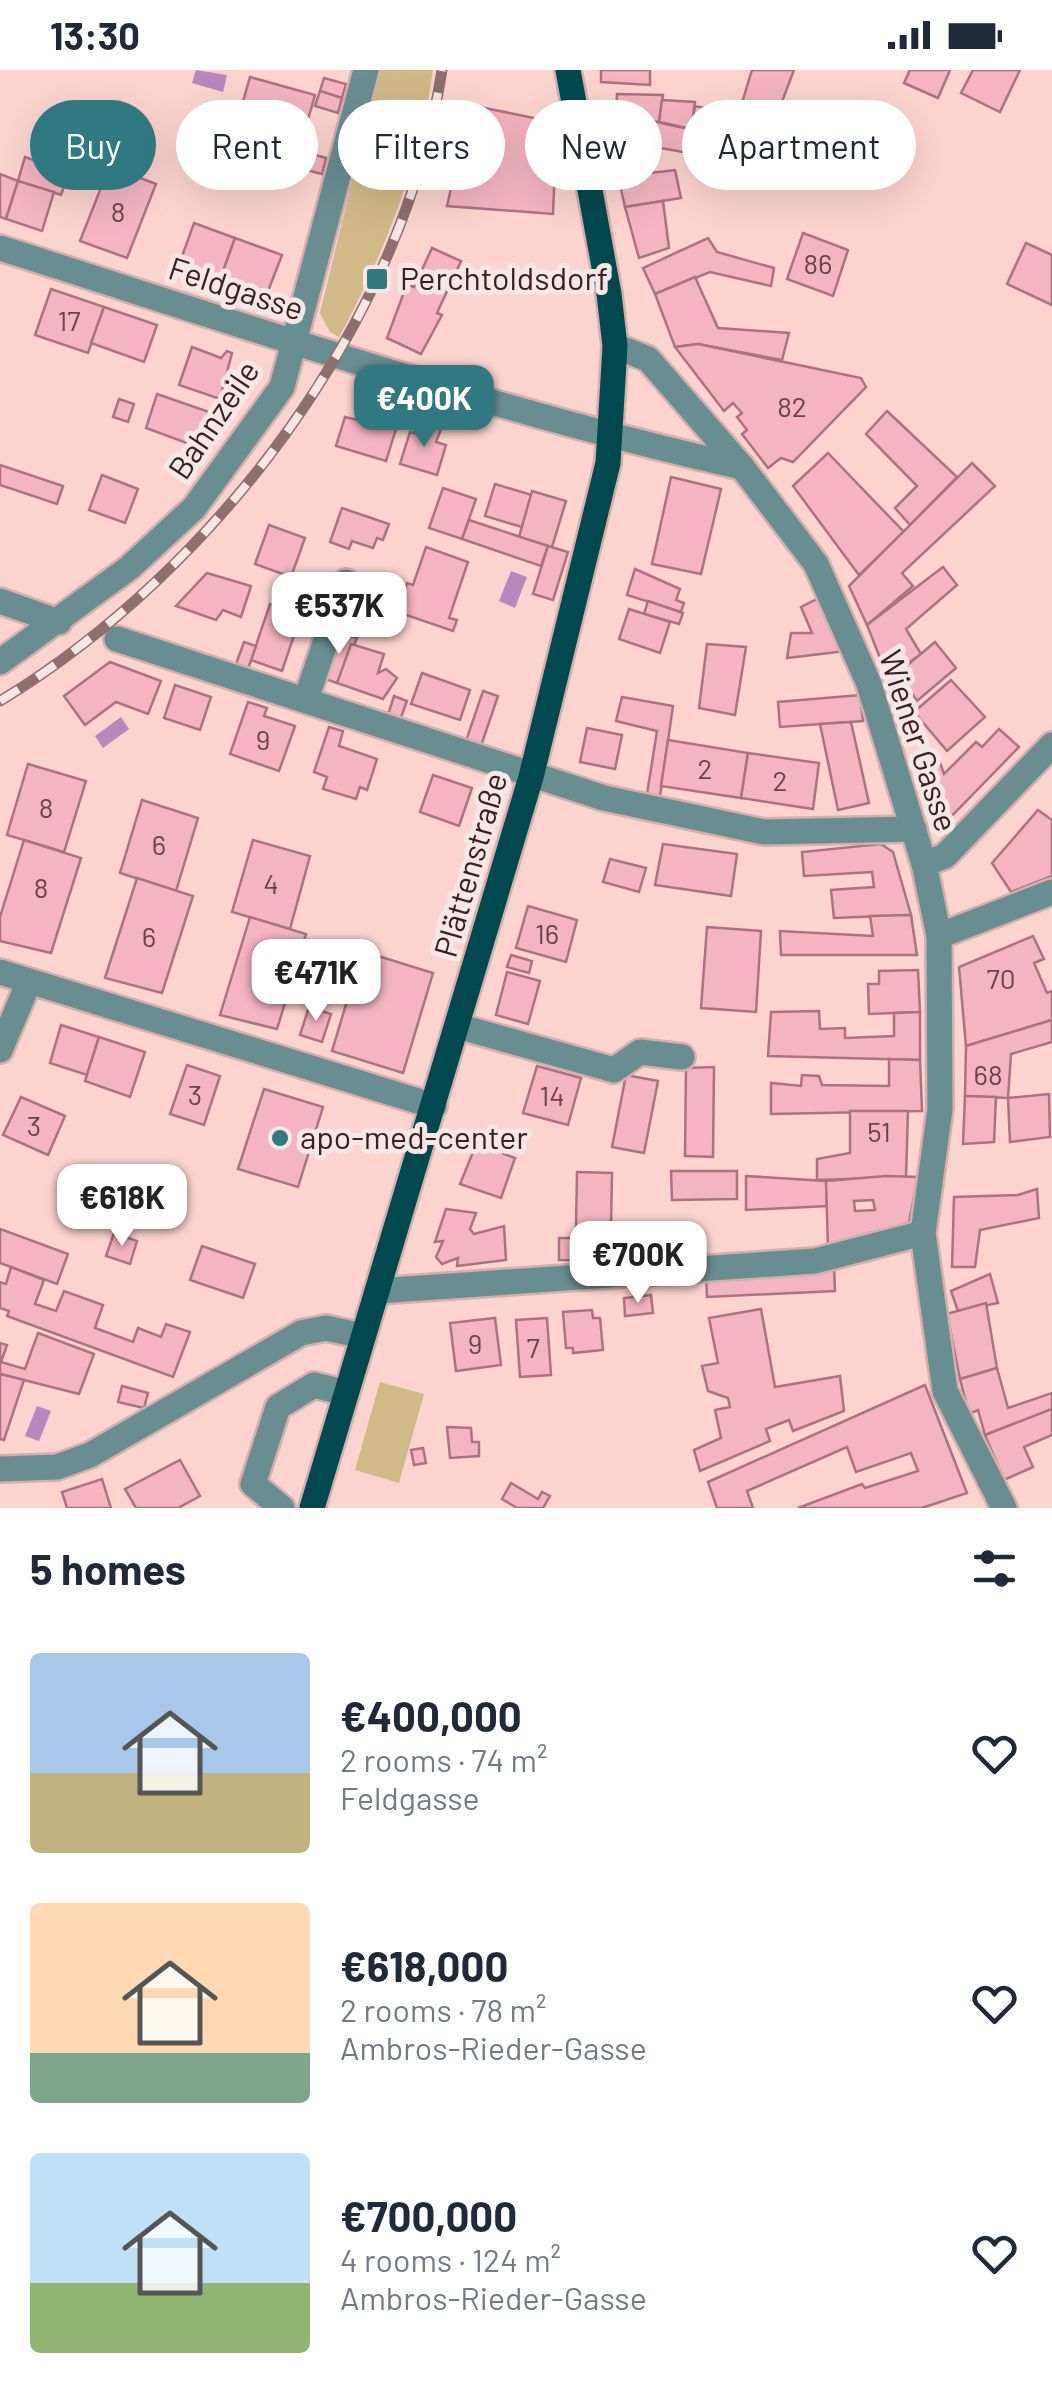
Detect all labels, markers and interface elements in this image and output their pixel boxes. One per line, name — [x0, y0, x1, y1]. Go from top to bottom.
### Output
text: 13:30 — [50, 12, 140, 58]
chip: Buy — [30, 100, 156, 190]
chip: Rent — [176, 100, 318, 190]
chip: Filters — [338, 100, 505, 190]
chip: New — [525, 100, 662, 190]
chip: Apartment — [682, 100, 916, 190]
house number: 8 — [111, 194, 125, 228]
house number: 86 — [803, 246, 833, 280]
street label: Feldgasse — [164, 247, 309, 327]
place label: Perchtoldsdorf — [400, 258, 608, 296]
marker: Perchtoldsdorf — [364, 266, 390, 292]
house number: 17 — [57, 303, 81, 337]
street label: Bahnzeile — [159, 352, 266, 485]
pin: €400K — [354, 365, 494, 450]
text: €400K — [376, 378, 472, 416]
house number: 82 — [777, 389, 807, 423]
pin: €537K — [269, 572, 409, 657]
text: €537K — [294, 585, 384, 623]
street label: Wiener Gasse — [873, 645, 967, 836]
house number: 9 — [256, 722, 270, 756]
house number: 2 — [697, 751, 713, 785]
house number: 2 — [772, 763, 788, 797]
street label: Plättenstraße — [425, 768, 513, 961]
house number: 8 — [39, 790, 53, 824]
house number: 6 — [152, 827, 166, 861]
house number: 4 — [263, 866, 279, 900]
house number: 8 — [34, 870, 48, 904]
house number: 16 — [535, 916, 559, 950]
house number: 6 — [142, 919, 156, 953]
pin: €471K — [246, 939, 386, 1024]
text: €471K — [274, 952, 358, 990]
house number: 70 — [986, 961, 1016, 995]
house number: 68 — [973, 1057, 1003, 1091]
house number: 3 — [188, 1077, 202, 1111]
house number: 14 — [539, 1078, 565, 1112]
house number: 3 — [27, 1108, 41, 1142]
house number: 51 — [867, 1114, 891, 1148]
place label: apo-med-center — [300, 1117, 528, 1155]
marker: apo-med-center — [269, 1127, 291, 1149]
pin: €618K — [52, 1164, 192, 1249]
text: €618K — [79, 1177, 165, 1215]
pin: €700K — [568, 1221, 708, 1306]
text: €700K — [592, 1234, 684, 1272]
house number: 9 — [468, 1326, 482, 1360]
house number: 7 — [526, 1330, 540, 1364]
icon: filters — [967, 1541, 1022, 1596]
text: 5 homes — [30, 1543, 186, 1593]
text: €400,000 — [340, 1690, 522, 1740]
icon: home — [110, 1693, 230, 1813]
icon: heart — [967, 1726, 1022, 1781]
text: 2 rooms · 74 m² — [340, 1740, 547, 1778]
text: Feldgasse — [340, 1778, 480, 1816]
text: €618,000 — [340, 1940, 508, 1990]
icon: home — [110, 1943, 230, 2063]
icon: heart — [967, 1976, 1022, 2031]
text: 2 rooms · 78 m² — [340, 1990, 546, 2028]
text: Ambros-Rieder-Gasse — [340, 2028, 647, 2066]
text: €700,000 — [340, 2190, 517, 2240]
icon: home — [110, 2193, 230, 2313]
icon: heart — [967, 2226, 1022, 2281]
text: 4 rooms · 124 m² — [340, 2240, 561, 2278]
text: Ambros-Rieder-Gasse — [340, 2278, 647, 2316]

